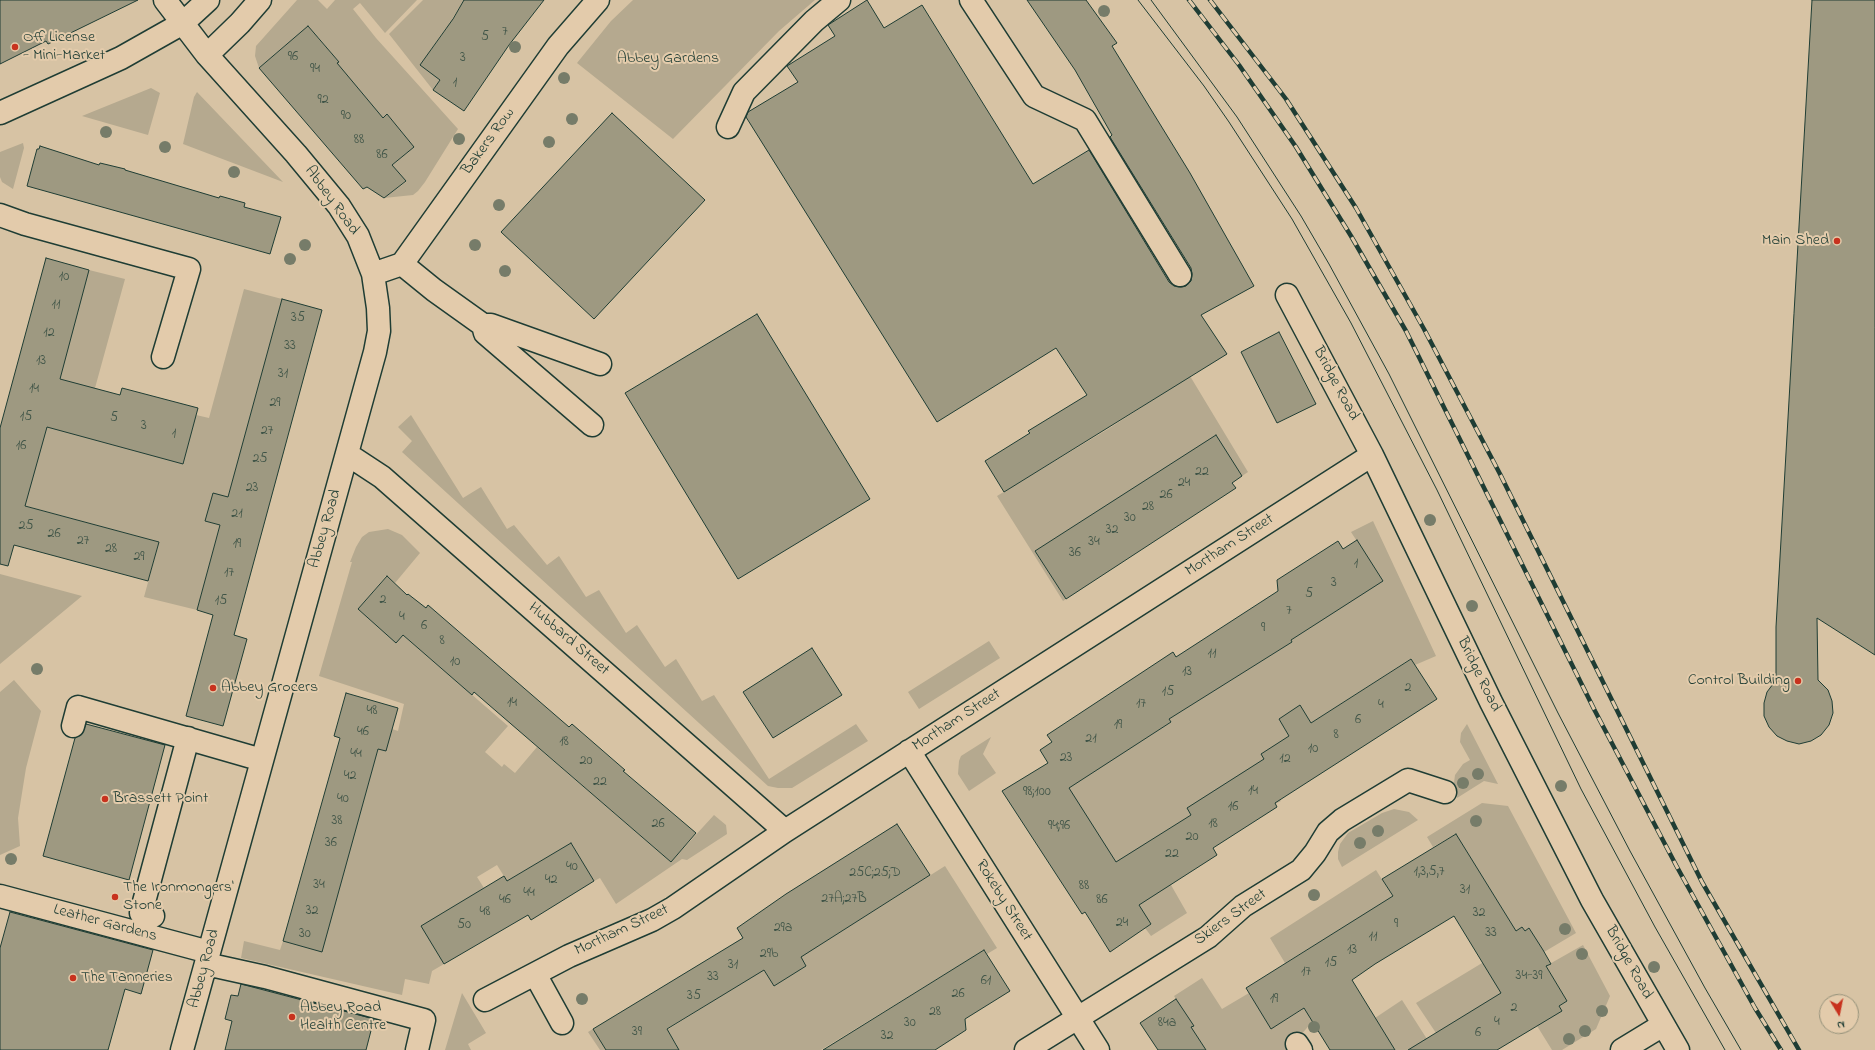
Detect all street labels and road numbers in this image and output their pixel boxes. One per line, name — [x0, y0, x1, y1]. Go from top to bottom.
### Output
street label: Bakers Row — [458, 105, 520, 179]
street label: Abbey Road — [299, 163, 363, 239]
street label: Bridge Road — [1308, 344, 1362, 424]
street label: Abbey Road — [306, 487, 346, 571]
street label: Mortham Street — [1182, 510, 1278, 582]
street label: Hubbard Street — [523, 599, 613, 681]
street label: Bridge Road — [1452, 634, 1504, 716]
street label: Mortham Street — [909, 685, 1005, 757]
street label: Rokeby Street — [970, 857, 1036, 945]
street label: Skiers Street — [1191, 885, 1271, 951]
street label: Leather Gardens — [51, 901, 159, 947]
street label: Mortham Street — [572, 901, 672, 961]
street label: Bridge Road — [1600, 923, 1656, 1003]
street label: Abbey Road — [185, 927, 225, 1011]

